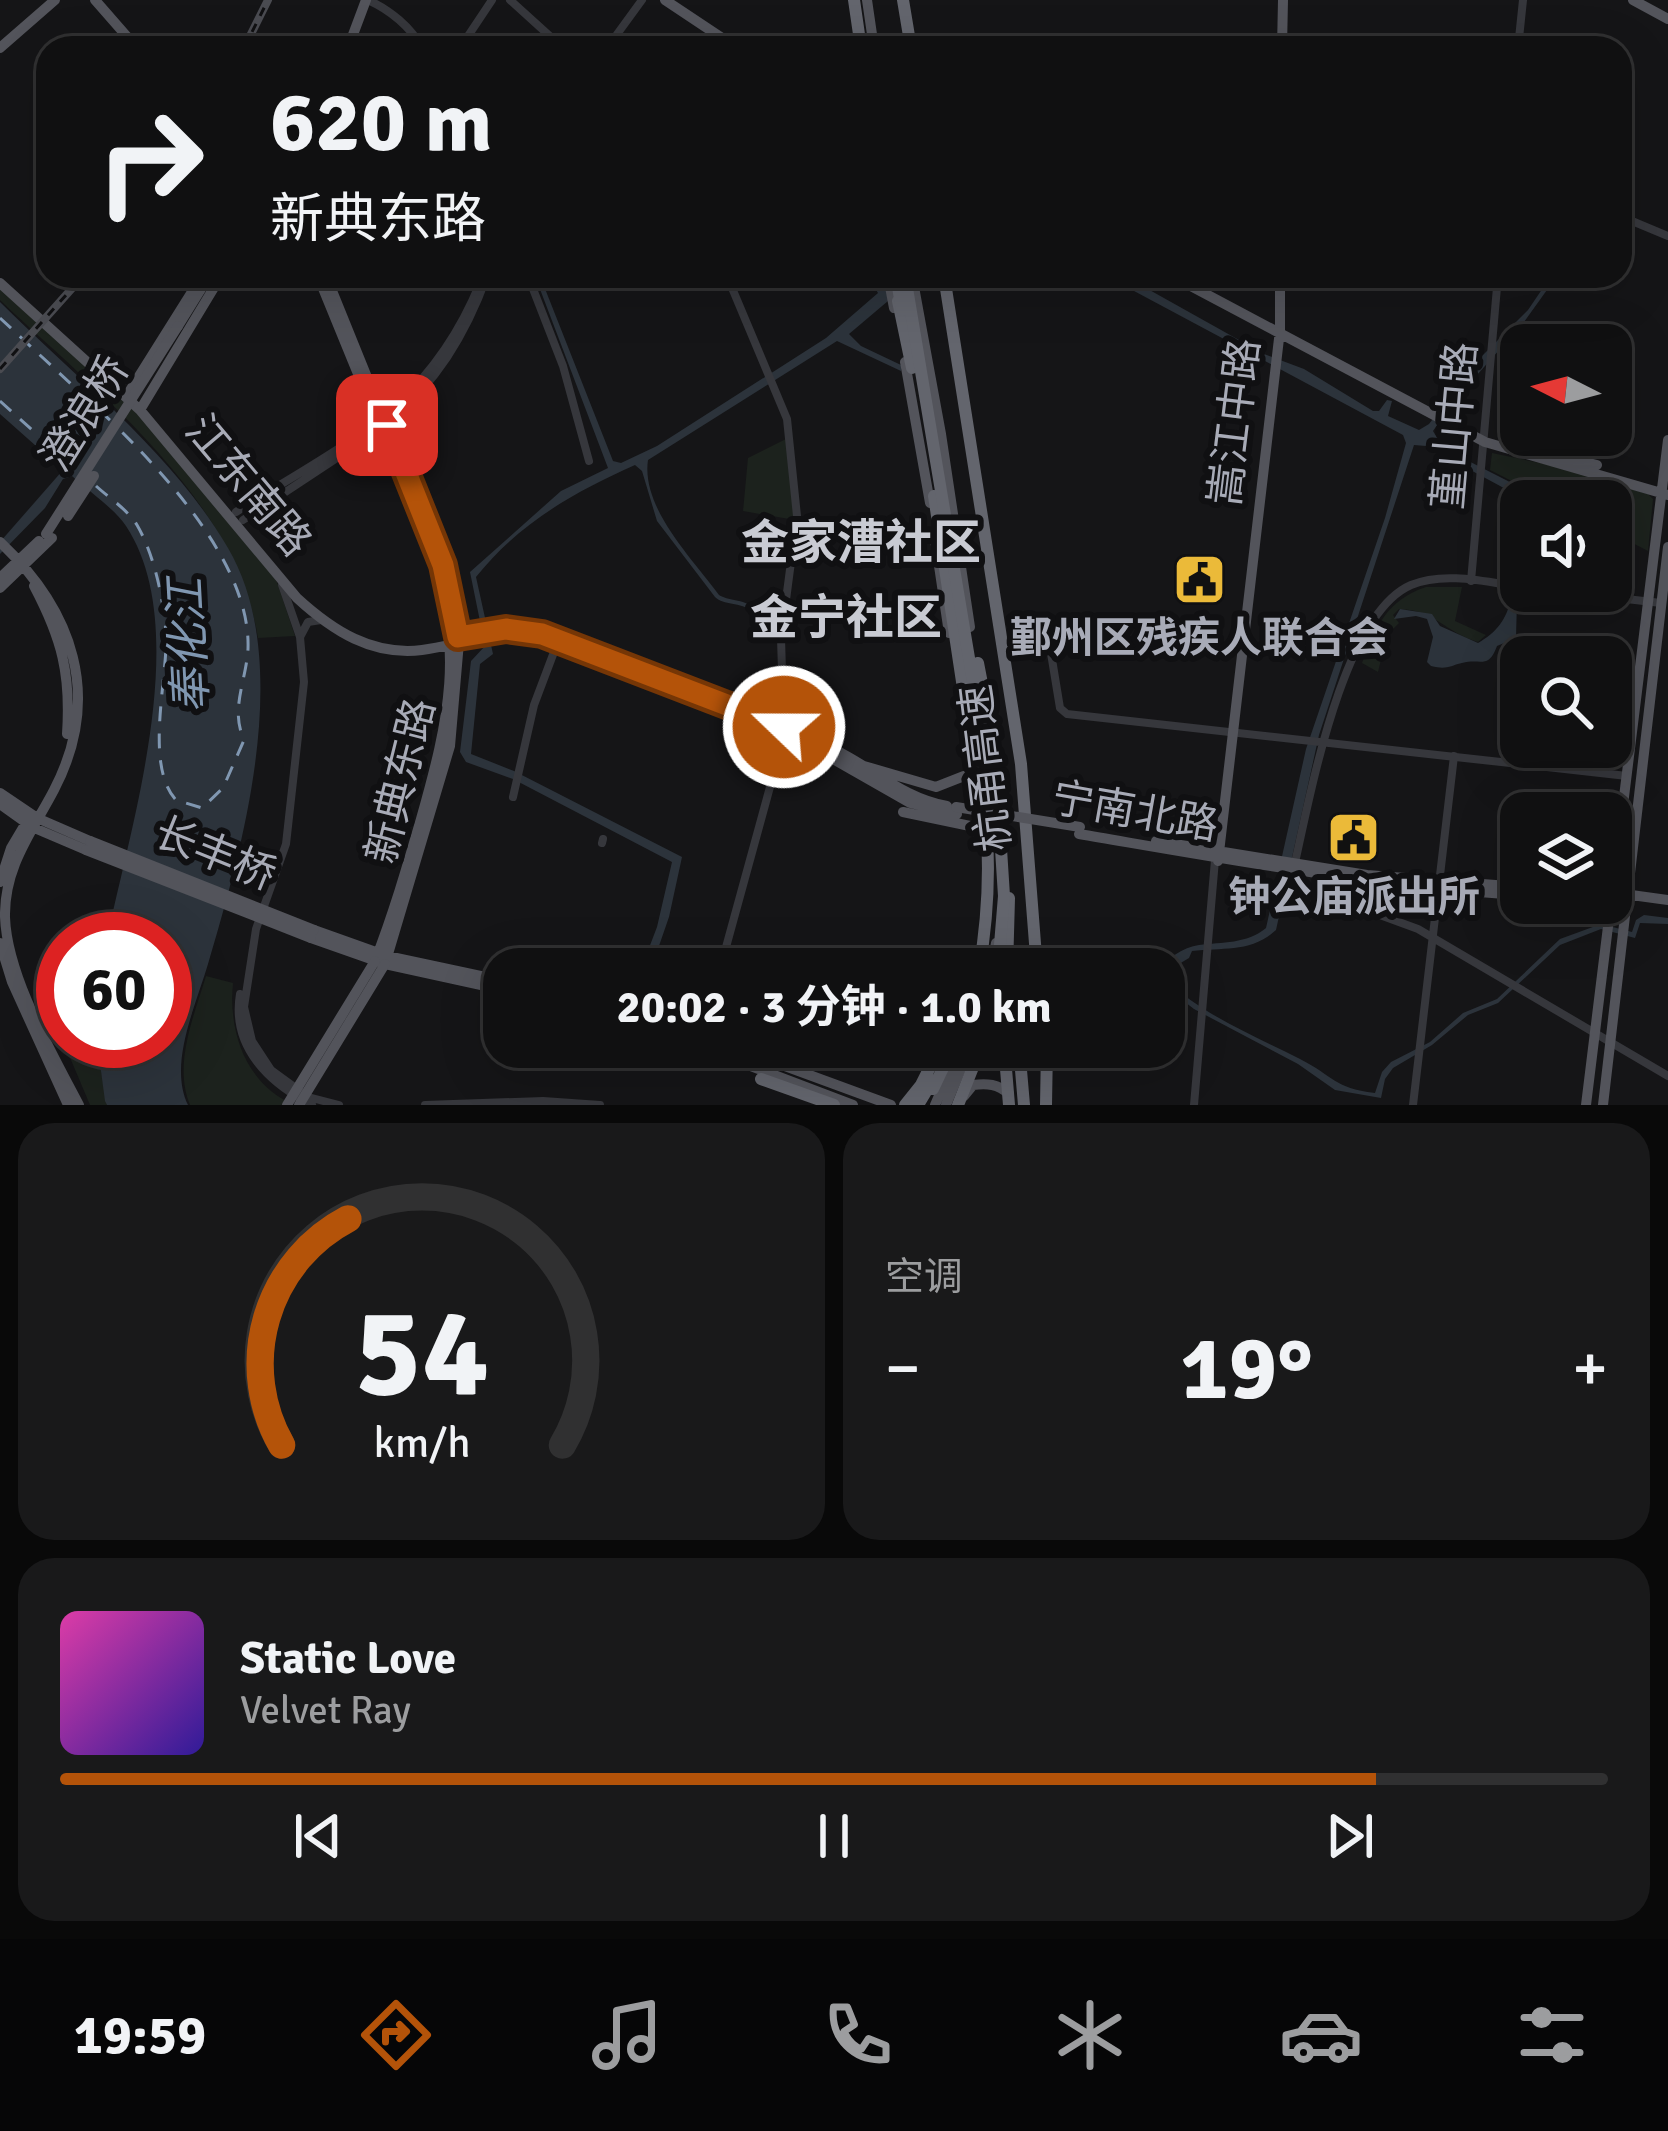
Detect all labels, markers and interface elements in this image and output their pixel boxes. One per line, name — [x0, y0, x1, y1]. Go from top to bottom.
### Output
text: 620 m — [270, 71, 492, 175]
icon: right — [72, 84, 228, 240]
text: 新典东路 — [270, 186, 486, 253]
north arrow — [1500, 324, 1632, 456]
map controls — [1500, 324, 1632, 924]
street label: 嵩江中路 — [1199, 336, 1271, 508]
street label: 堇山中路 — [1422, 340, 1488, 512]
street label: 澄浪桥 — [30, 347, 140, 481]
pin — [336, 374, 438, 476]
icon: arrive — [354, 392, 420, 458]
street label: 江东南路 — [174, 405, 322, 567]
button: sound — [1500, 480, 1632, 612]
district label: 金家漕社区 — [741, 514, 981, 573]
public building icon: 鄞州区残疾人联合会 — [1171, 551, 1227, 607]
water label: 奉化江 — [158, 572, 220, 715]
district label: 金宁社区 — [750, 589, 942, 648]
place label: 鄞州区残疾人联合会 — [1010, 613, 1388, 664]
button: search — [1500, 636, 1632, 768]
position arrow — [721, 664, 847, 790]
street label: 杭甬高速 — [950, 682, 1022, 854]
street label: 新典东路 — [356, 693, 446, 869]
street label: 宁南北路 — [1048, 772, 1222, 852]
button: layers — [1500, 792, 1632, 924]
street label: 长丰桥 — [147, 807, 283, 901]
public building icon: 钟公庙派出所 — [1326, 810, 1382, 866]
place label: 钟公庙派出所 — [1228, 872, 1480, 923]
speed limit sign: 60 — [36, 912, 192, 1068]
text: 20:02 · 3 分钟 · 1.0 km — [616, 980, 1052, 1035]
text: 空调 — [885, 1253, 963, 1301]
text: 54 — [354, 1277, 489, 1430]
text: 19° — [1180, 1313, 1313, 1424]
text: − — [885, 1328, 921, 1409]
text: + — [1572, 1328, 1608, 1409]
text: km/h — [373, 1416, 470, 1469]
text: Static Love — [240, 1631, 456, 1686]
text: Velvet Ray — [240, 1686, 411, 1734]
icon: previous — [285, 1803, 351, 1869]
icon: pause — [801, 1803, 867, 1869]
icon: next — [1317, 1803, 1383, 1869]
icon: directions — [354, 1993, 438, 2077]
icon: music — [585, 1993, 669, 2077]
icon: phone — [816, 1993, 900, 2077]
icon: climate — [1048, 1993, 1132, 2077]
icon: car — [1279, 1993, 1363, 2077]
icon: filters — [1510, 1993, 1594, 2077]
text: 19:59 — [74, 2002, 206, 2069]

